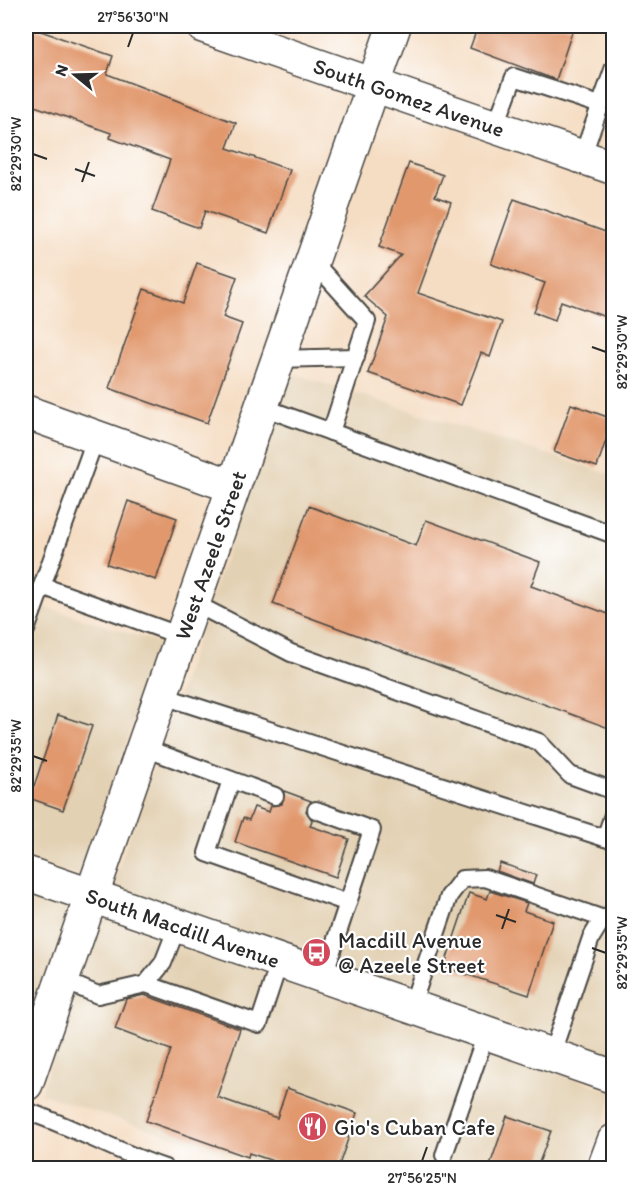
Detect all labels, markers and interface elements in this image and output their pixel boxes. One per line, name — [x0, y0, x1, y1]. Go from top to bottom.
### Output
text: 27°56'30"N — [97, 8, 169, 26]
north arrow — [45, 45, 105, 105]
street label: South Gomez Avenue — [310, 52, 508, 143]
text: N — [51, 62, 72, 78]
text: 82°29'30"W — [7, 116, 25, 191]
text: 82°29'30"W — [613, 314, 631, 389]
street label: West Azeele Street — [168, 467, 252, 643]
text: 82°29'35"W — [7, 719, 25, 793]
street label: South Macdill Avenue — [82, 881, 284, 974]
text: 82°29'35"W — [613, 916, 631, 990]
place label: Macdill Avenue @ Azeele Street — [338, 927, 485, 979]
bus stop icon: Macdill Avenue @ Azeele Street — [301, 937, 333, 969]
restaurant icon: Gio's Cuban Cafe — [297, 1111, 329, 1143]
place label: Gio's Cuban Cafe — [334, 1114, 495, 1141]
text: 27°56'25"N — [387, 1169, 457, 1187]

